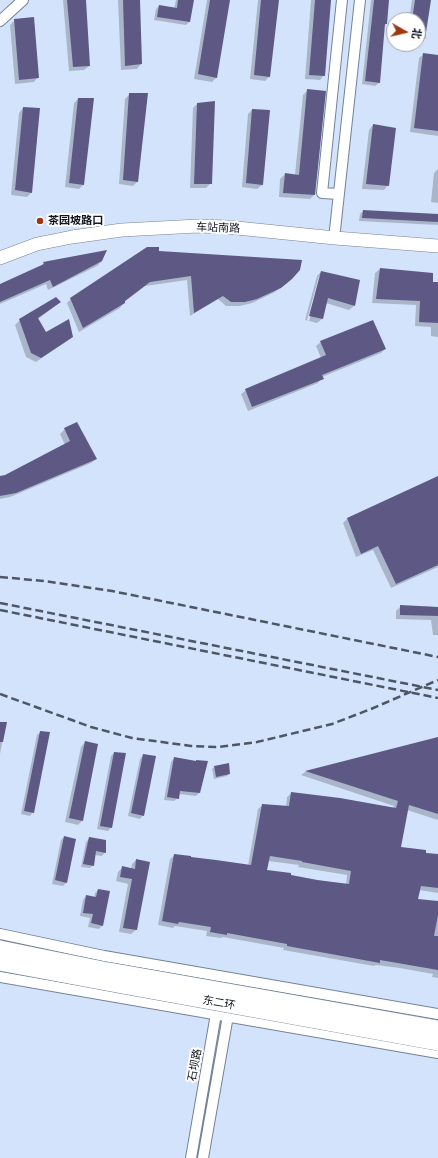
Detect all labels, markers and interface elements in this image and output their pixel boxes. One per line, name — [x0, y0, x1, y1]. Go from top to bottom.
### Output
north arrow — [386, 12, 426, 52]
text: 北 — [409, 27, 425, 40]
place label: 茶园坡路口 — [48, 214, 103, 228]
marker: 茶园坡路口 — [35, 216, 45, 226]
street label: 车站南路 — [196, 221, 240, 235]
street label: 东二环 — [202, 994, 236, 1012]
street label: 石坝路 — [186, 1048, 204, 1082]

